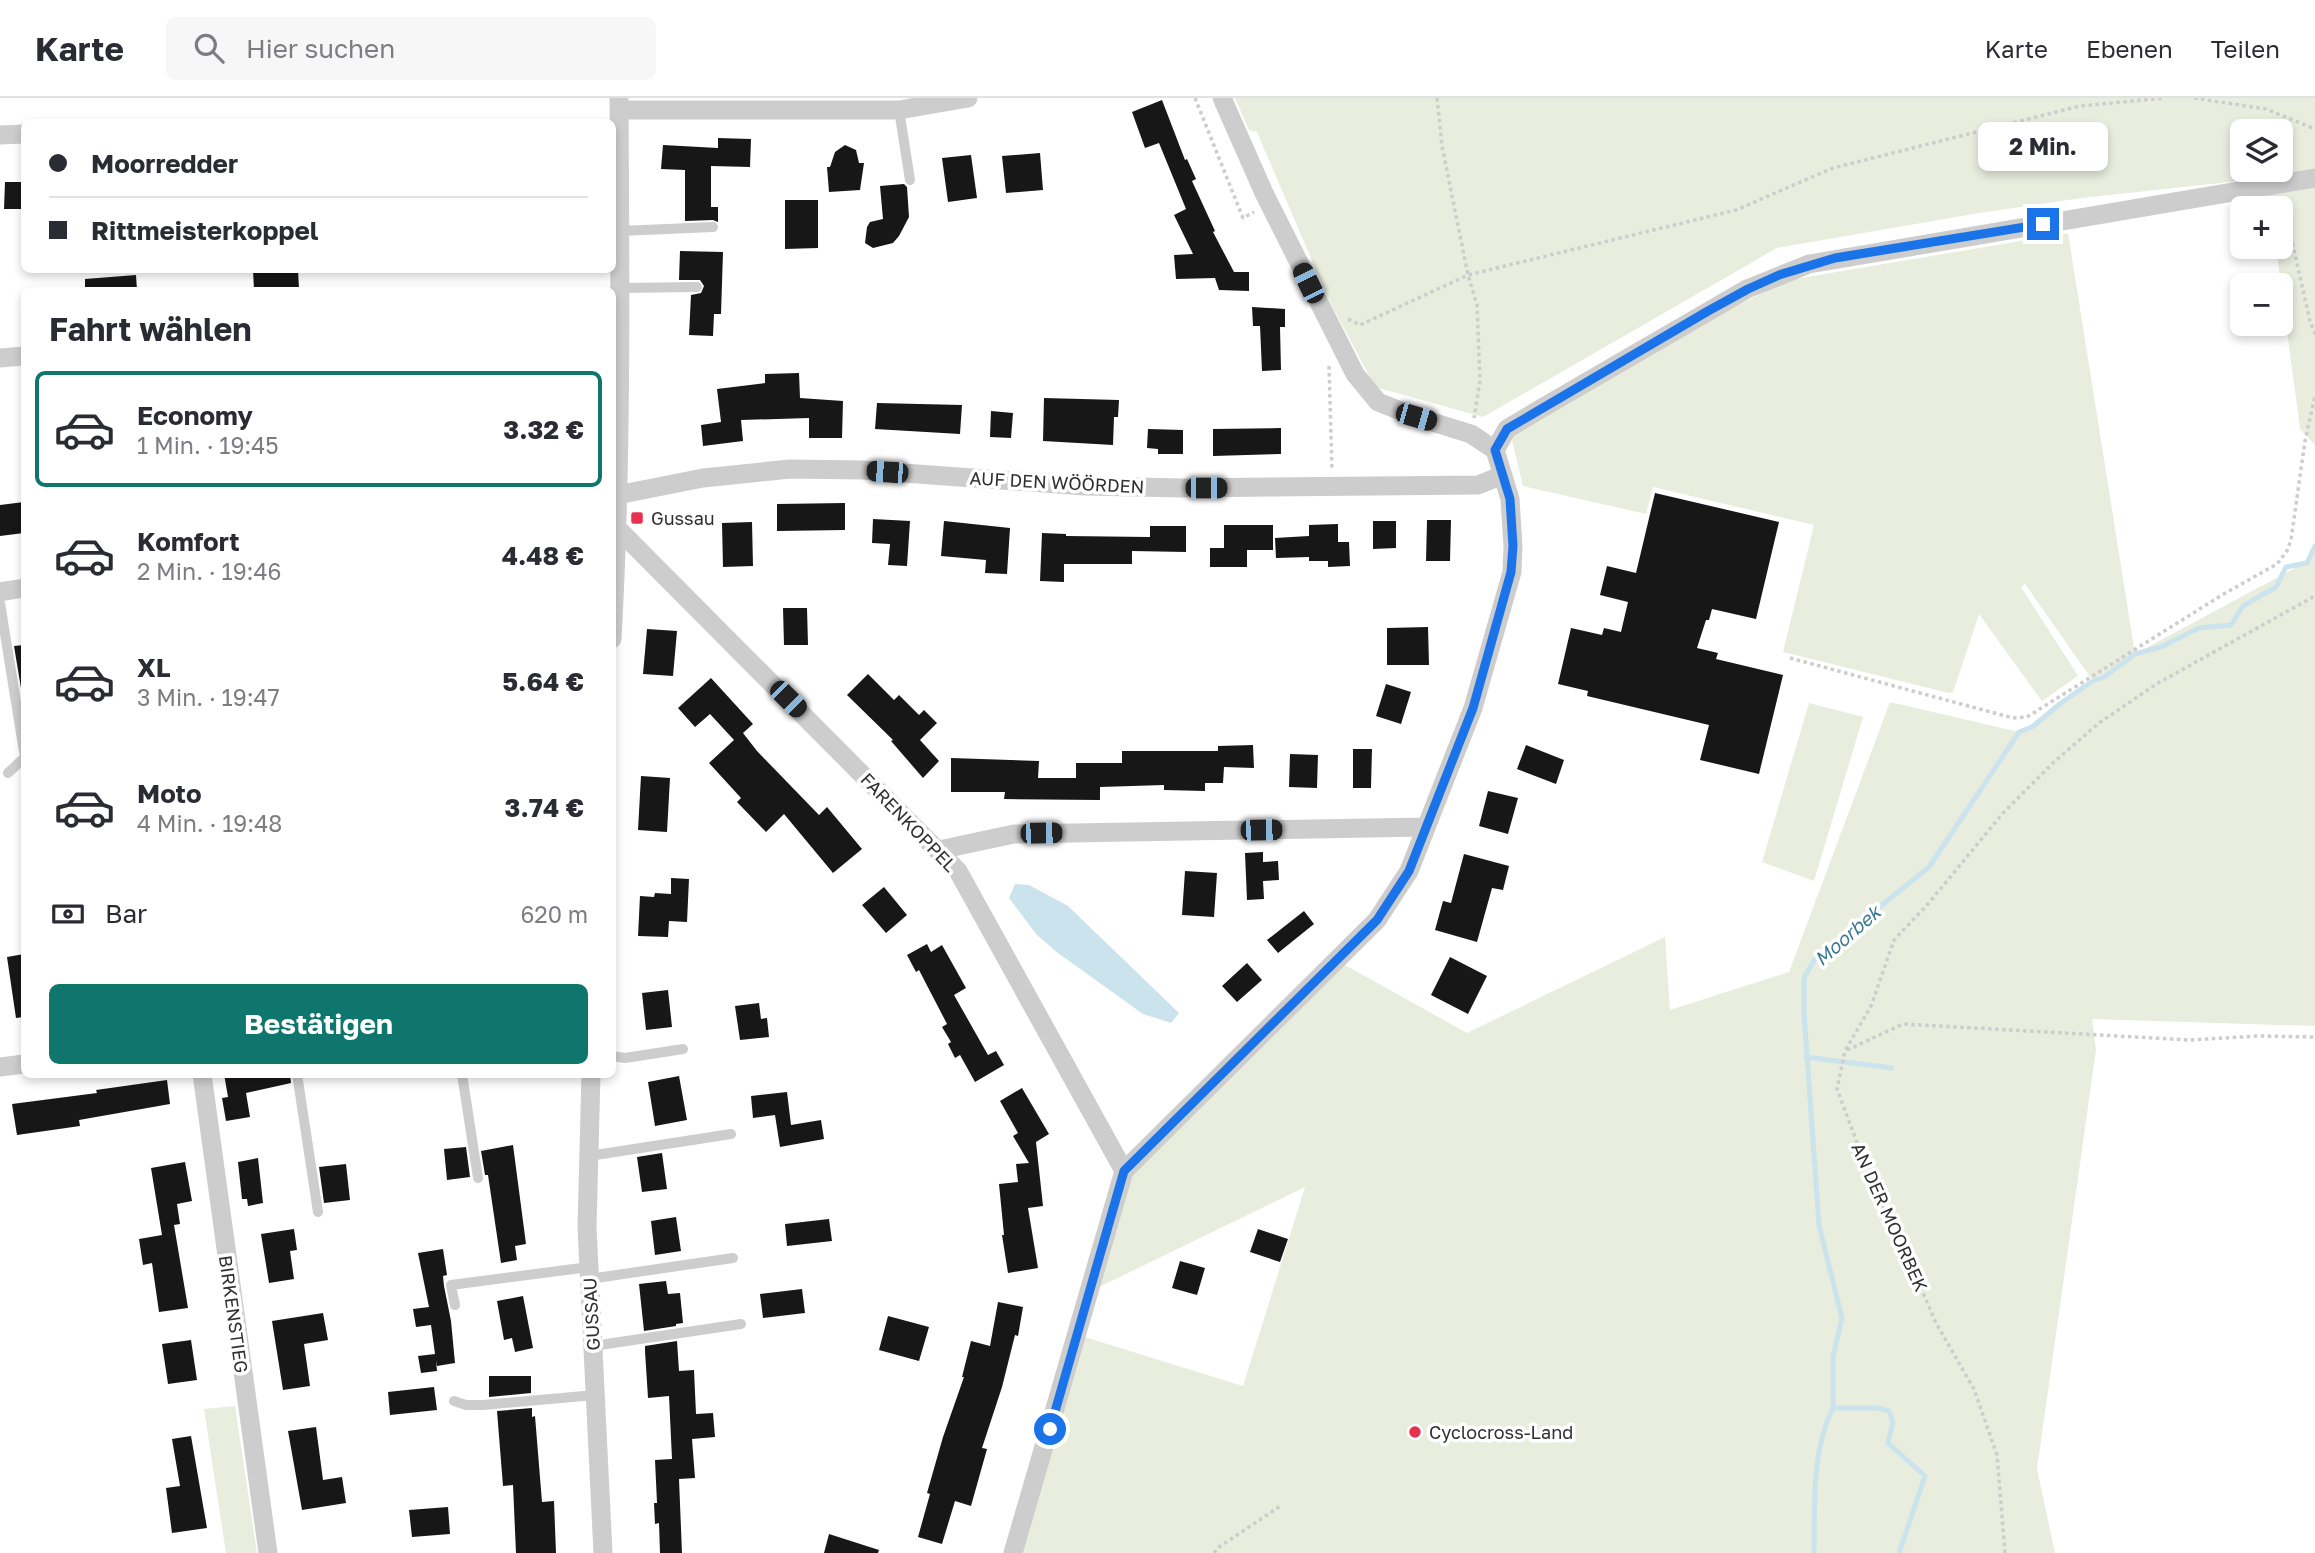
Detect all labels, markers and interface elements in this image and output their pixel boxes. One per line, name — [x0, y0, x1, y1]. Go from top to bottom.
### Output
search box — [166, 17, 656, 80]
text: Karte — [35, 29, 124, 68]
icon: search — [190, 29, 228, 67]
text: Hier suchen — [246, 33, 395, 64]
text: Karte — [1985, 34, 2048, 63]
text: Ebenen — [2086, 34, 2173, 63]
text: Teilen — [2211, 34, 2280, 63]
map controls — [2230, 119, 2293, 336]
button: layers — [2230, 119, 2293, 182]
callout: 2 Min. — [1978, 122, 2108, 172]
text: 2 Min. — [2009, 132, 2077, 160]
text: Moorredder — [91, 148, 238, 179]
button: + — [2230, 196, 2293, 259]
route end — [2027, 208, 2059, 240]
text: Rittmeisterkoppel — [91, 215, 318, 246]
car — [1290, 260, 1327, 306]
button: − — [2230, 273, 2293, 336]
text: Fahrt wählen — [49, 310, 252, 348]
icon: car — [53, 398, 116, 461]
text: Economy — [137, 400, 253, 431]
car — [1393, 401, 1440, 433]
text: 3.32 € — [503, 414, 584, 445]
text: 1 Min. · 19:45 — [137, 431, 279, 459]
car — [866, 460, 909, 484]
street label: AUF DEN WÖÖRDEN — [969, 466, 1145, 498]
car — [1186, 478, 1228, 499]
place label: Gussau — [651, 507, 715, 529]
marker: Gussau — [629, 510, 645, 526]
icon: car — [53, 524, 116, 587]
text: Komfort — [137, 526, 240, 557]
text: 4.48 € — [502, 540, 584, 571]
text: 2 Min. · 19:46 — [137, 557, 281, 585]
icon: car — [53, 650, 116, 713]
text: XL — [137, 652, 171, 683]
text: 5.64 € — [502, 666, 584, 697]
car — [766, 677, 811, 721]
text: 3 Min. · 19:47 — [137, 683, 280, 711]
street label: FARENKOPPEL — [856, 768, 962, 876]
icon: car — [53, 776, 116, 839]
text: Moto — [137, 778, 202, 809]
text: 3.74 € — [505, 792, 584, 823]
text: 4 Min. · 19:48 — [137, 809, 282, 837]
car — [1240, 819, 1283, 841]
car — [1020, 822, 1063, 844]
icon: cash — [49, 895, 87, 933]
text: Bar — [105, 898, 147, 929]
water label: Moorbek — [1809, 899, 1886, 970]
text: 620 m — [520, 900, 588, 928]
button: Bestätigen — [49, 984, 588, 1064]
street label: AN DER MOORBEK — [1847, 1139, 1933, 1295]
street label: BIRKENSTIEG — [215, 1254, 253, 1374]
street label: GUSSAU — [578, 1277, 604, 1351]
route start — [1034, 1413, 1066, 1445]
place label: Cyclocross-Land — [1429, 1421, 1573, 1443]
marker: Cyclocross-Land — [1407, 1424, 1423, 1440]

